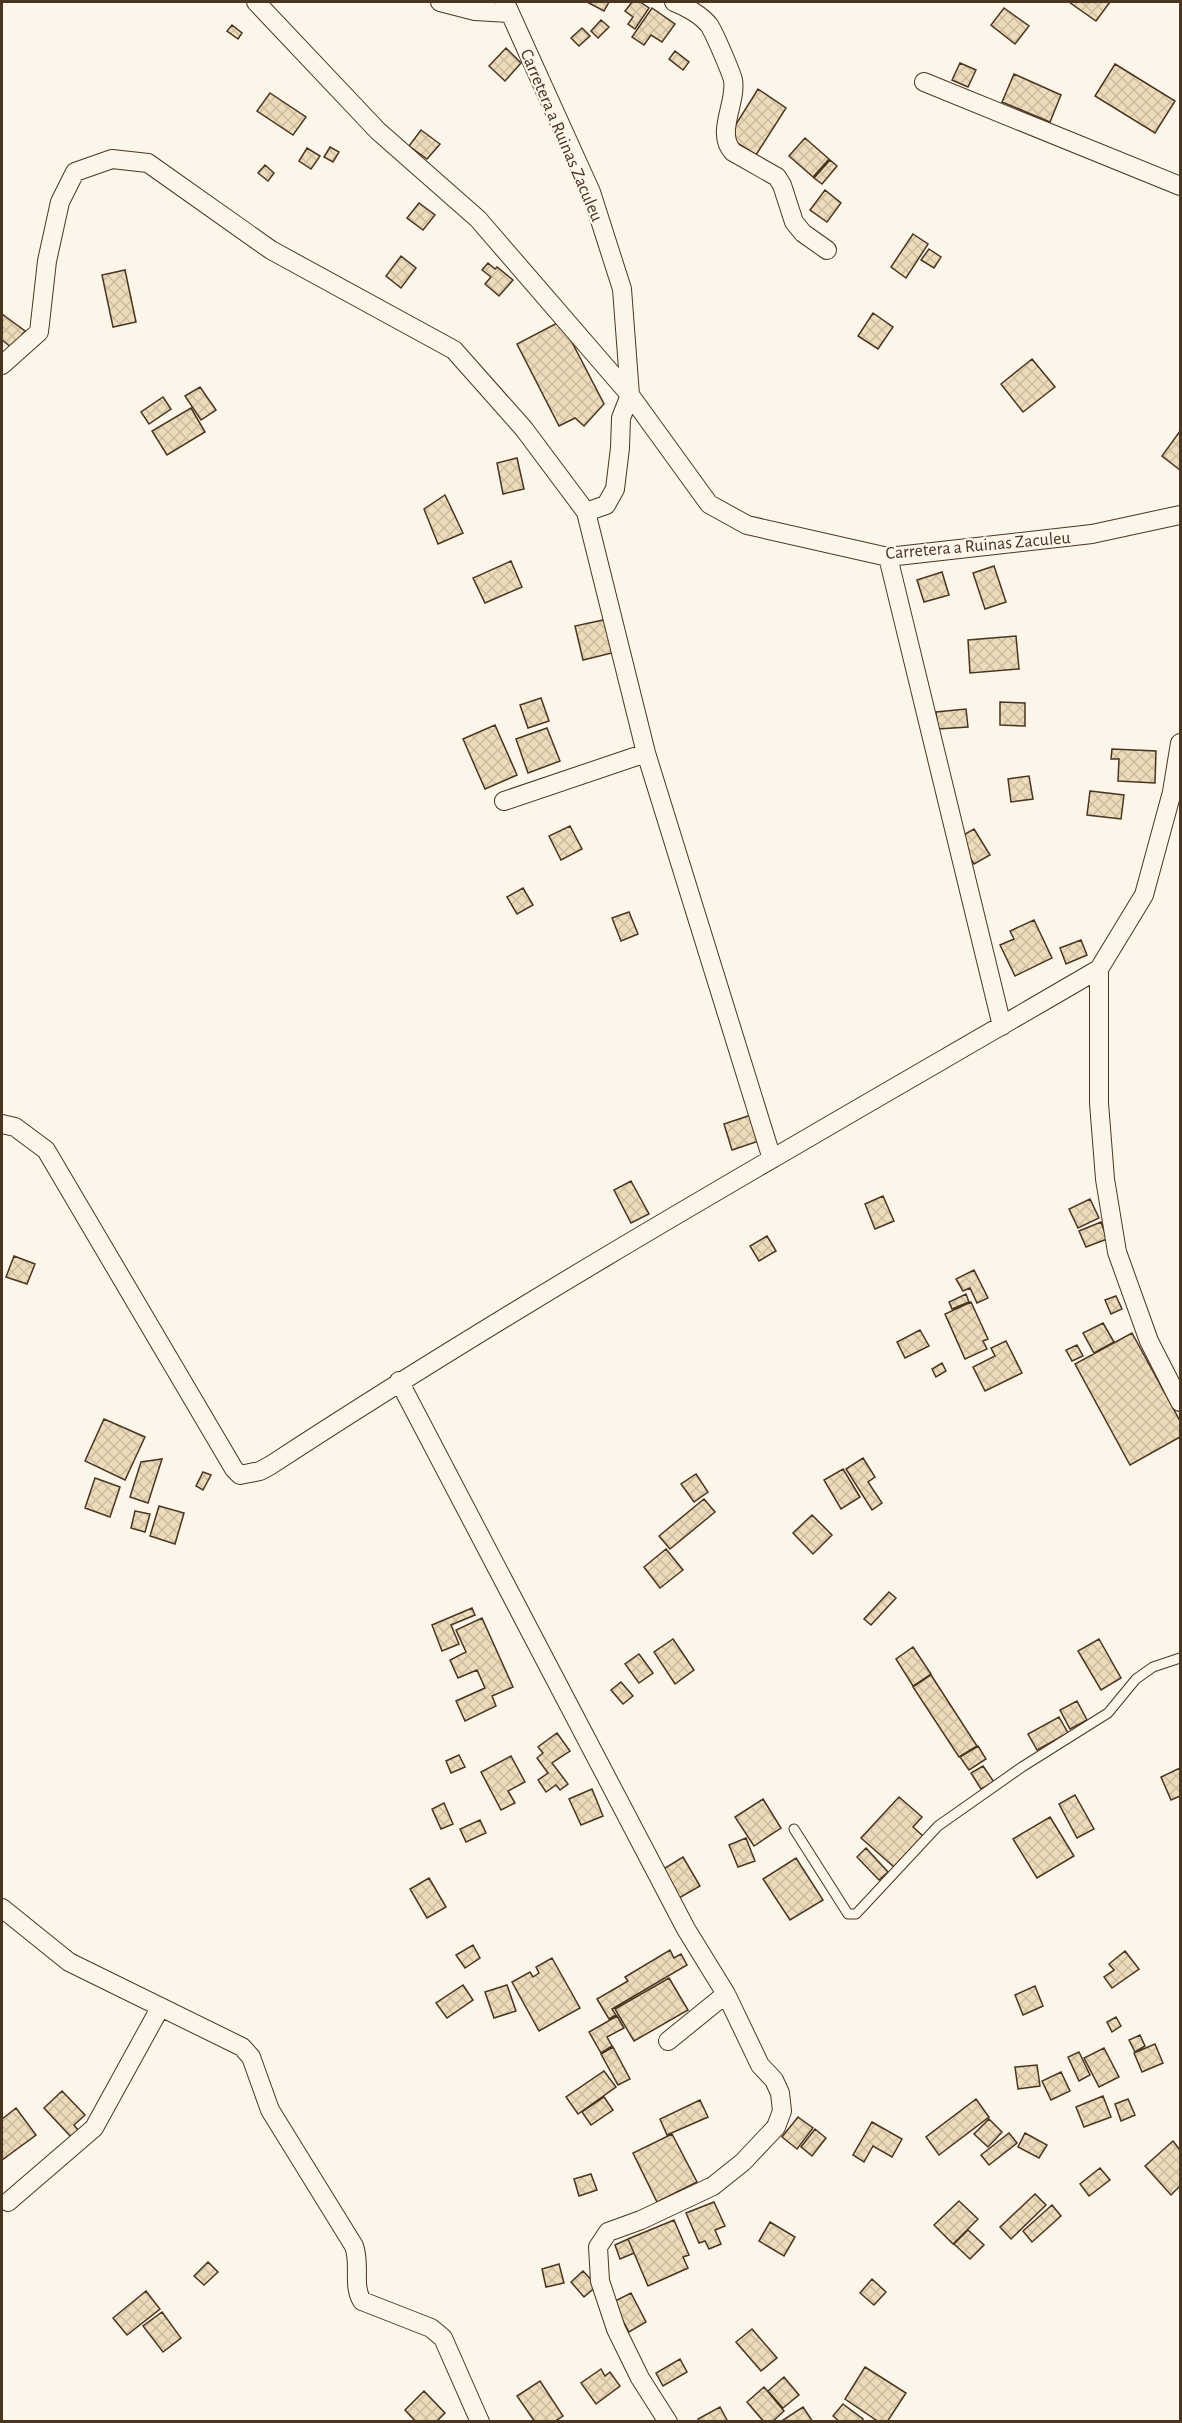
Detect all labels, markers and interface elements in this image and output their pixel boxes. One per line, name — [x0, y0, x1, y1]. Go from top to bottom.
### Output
street label: Carretera a Ruinas Zaculeu — [517, 46, 606, 224]
street label: Carretera a Ruinas Zaculeu — [885, 529, 1071, 563]

